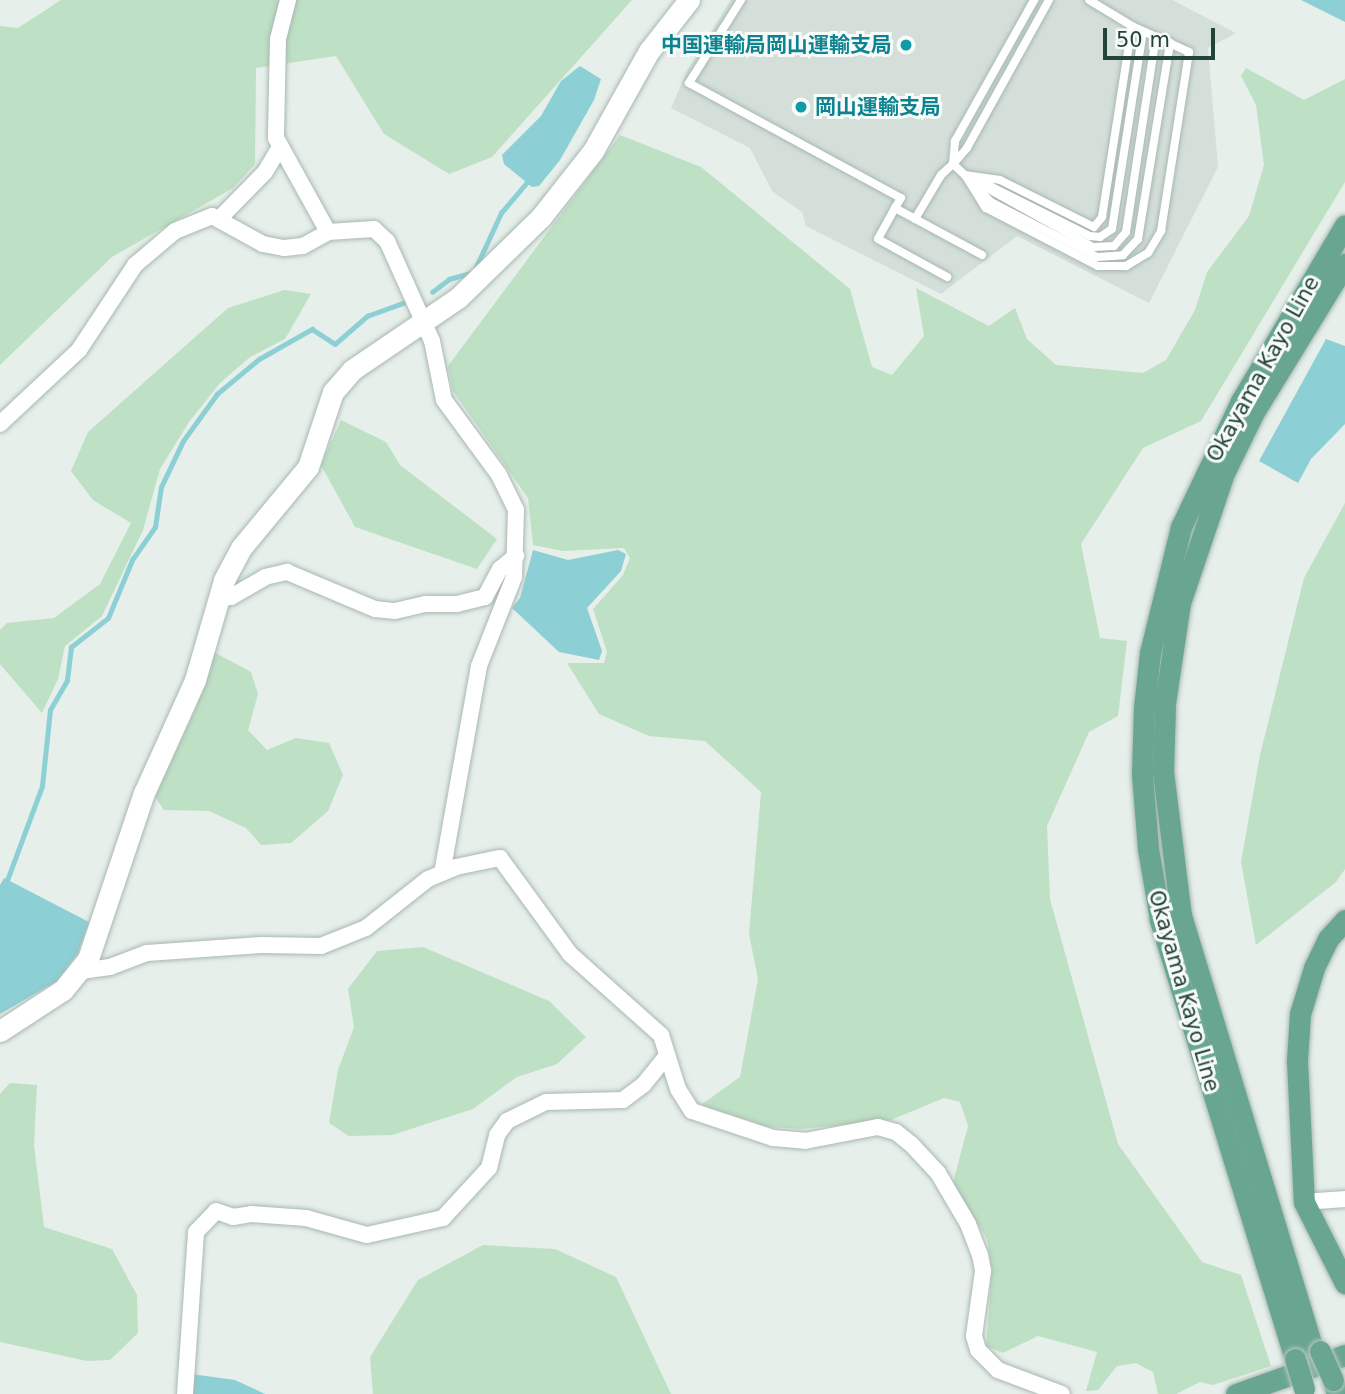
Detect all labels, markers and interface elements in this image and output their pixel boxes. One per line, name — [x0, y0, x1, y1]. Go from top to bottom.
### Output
scale bar — [1107, 14, 1219, 58]
text: 50 m — [1116, 28, 1170, 52]
place label: 中国運輸局岡山運輸支局 — [661, 32, 892, 58]
marker: 中国運輸局岡山運輸支局 — [898, 37, 914, 53]
place label: 岡山運輸支局 — [815, 94, 941, 120]
marker: 岡山運輸支局 — [793, 99, 809, 115]
street label: Okayama Kayo Line — [1201, 272, 1325, 466]
street label: Okayama Kayo Line — [1143, 887, 1225, 1095]

